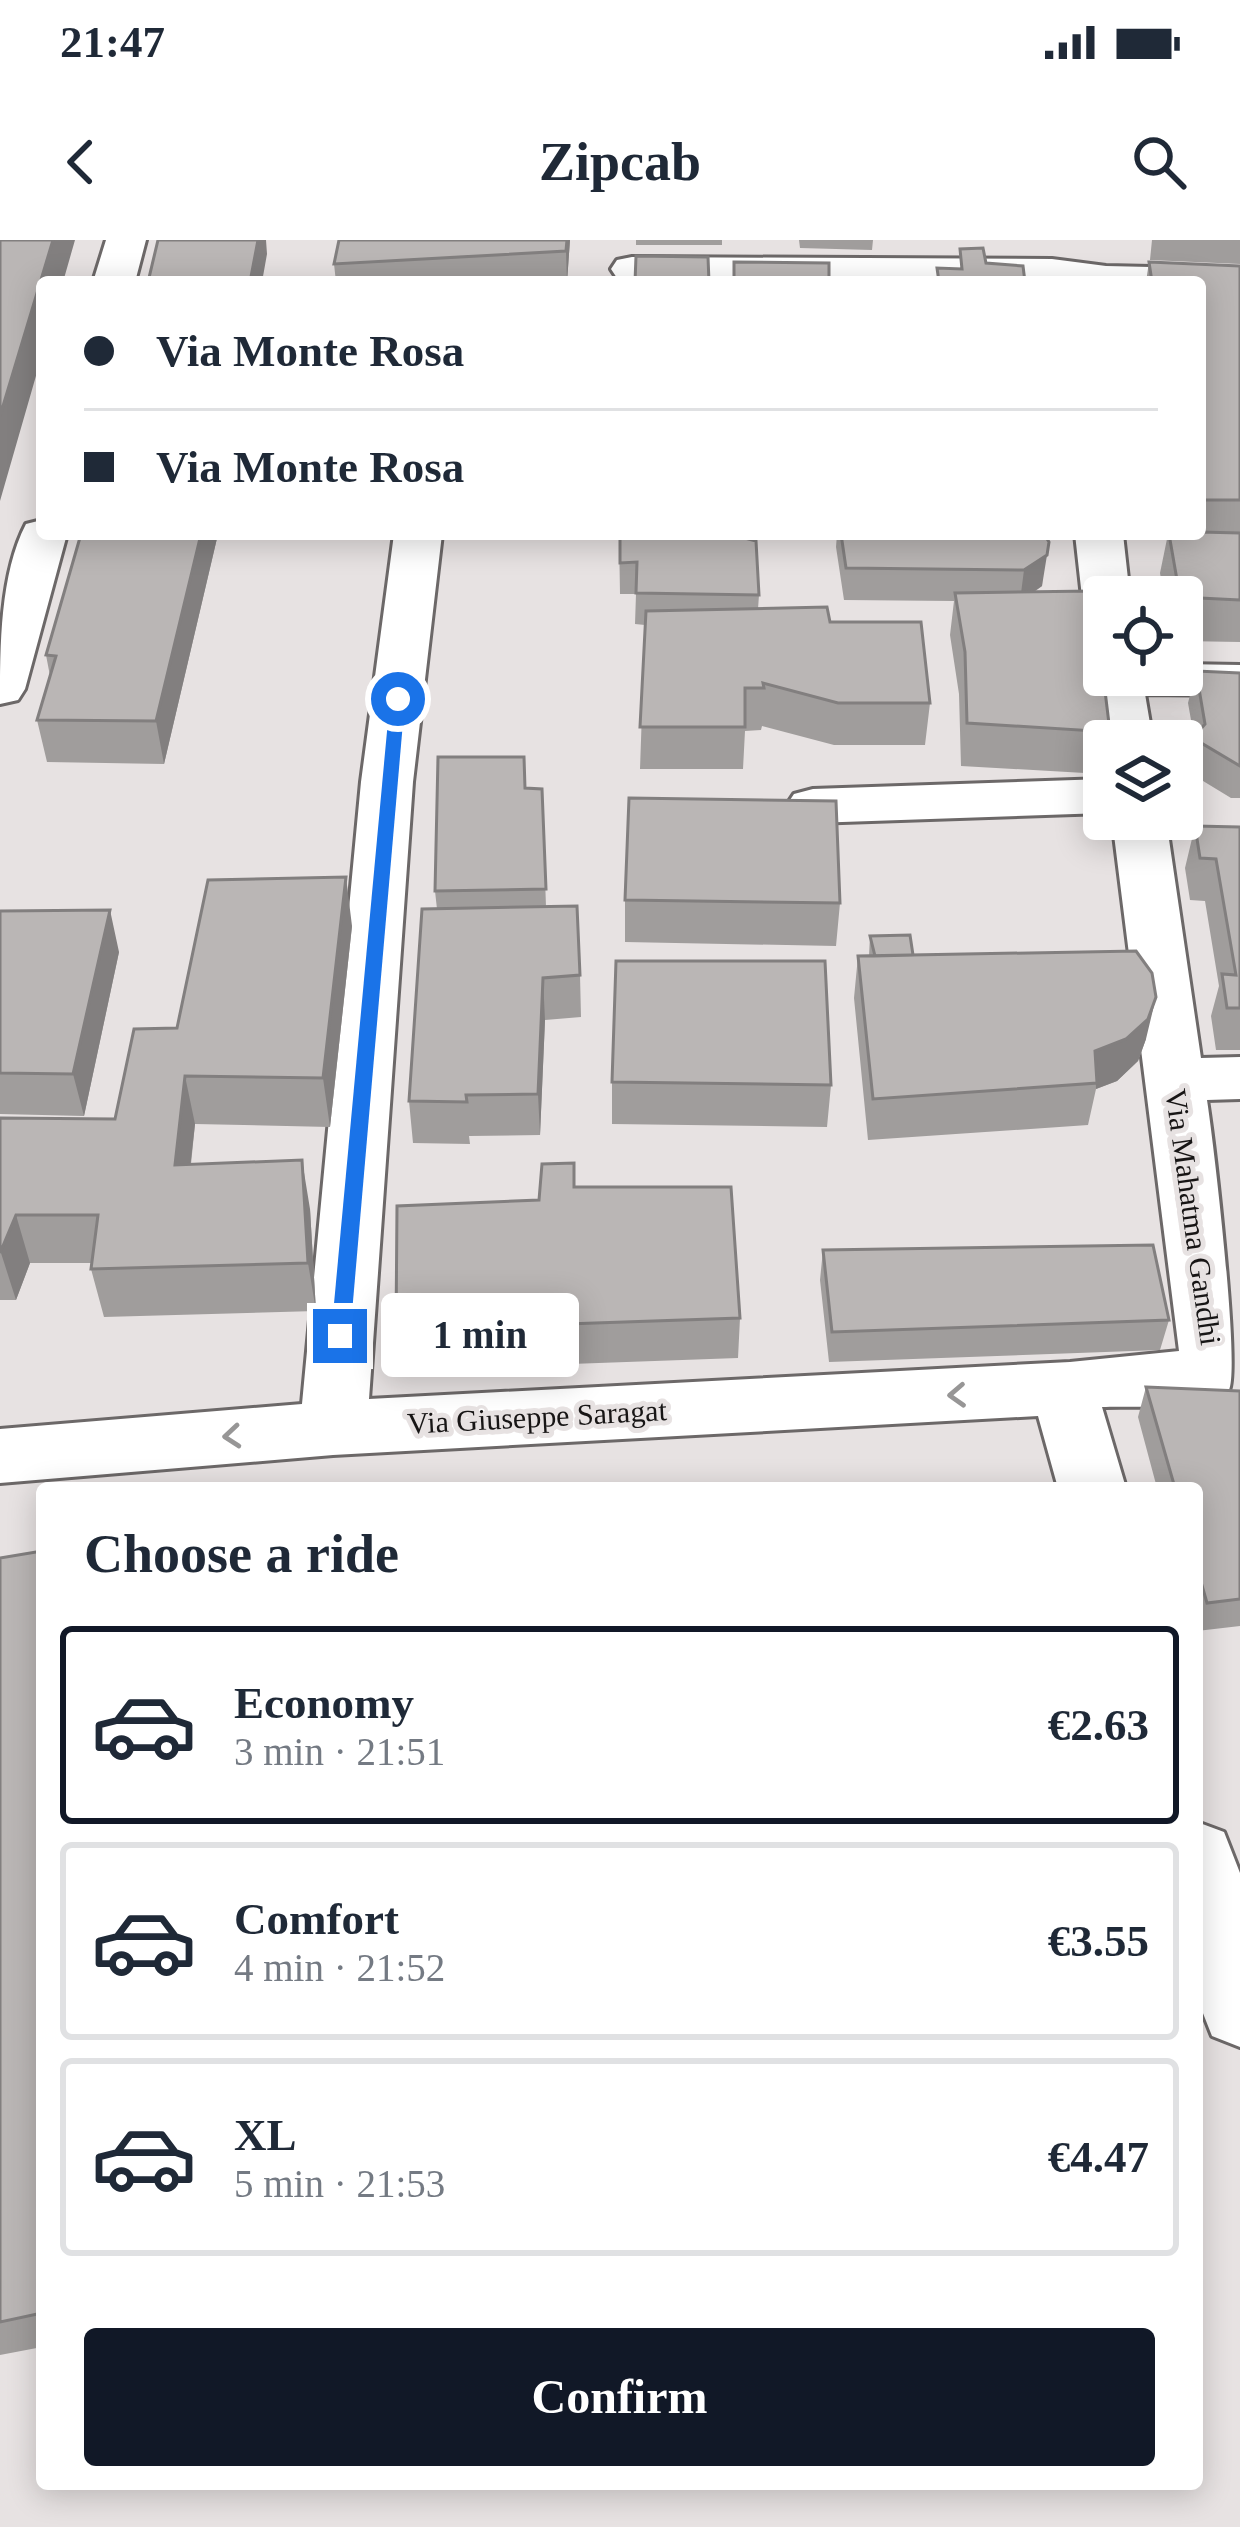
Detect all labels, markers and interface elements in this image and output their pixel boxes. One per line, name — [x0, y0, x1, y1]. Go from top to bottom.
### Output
text: 21:47 — [60, 17, 165, 67]
icon: back — [48, 129, 114, 195]
icon: search — [1126, 129, 1192, 195]
text: Zipcab — [539, 132, 701, 192]
text: Via Monte Rosa — [156, 326, 464, 376]
text: Via Monte Rosa — [156, 442, 464, 492]
map controls — [1083, 576, 1203, 840]
button: locate — [1083, 576, 1203, 696]
route start — [371, 672, 425, 726]
button: layers — [1083, 720, 1203, 840]
street label: Via Mahatma Gandhi — [1159, 1087, 1228, 1347]
callout: 1 min — [382, 1294, 580, 1378]
route end — [313, 1309, 367, 1363]
text: 1 min — [433, 1313, 527, 1356]
one-way arrow — [947, 1382, 966, 1408]
street label: Via Giuseppe Saragat — [406, 1393, 668, 1440]
one-way arrow — [222, 1423, 241, 1449]
text: Choose a ride — [84, 1524, 399, 1584]
icon: car — [90, 1671, 198, 1779]
text: Economy — [234, 1678, 414, 1728]
text: €2.63 — [1048, 1700, 1149, 1750]
text: 3 min · 21:51 — [234, 1730, 445, 1773]
icon: car — [90, 1887, 198, 1995]
text: Comfort — [234, 1894, 399, 1944]
text: €3.55 — [1048, 1916, 1149, 1966]
text: 4 min · 21:52 — [234, 1946, 445, 1989]
icon: car — [90, 2103, 198, 2211]
text: XL — [234, 2110, 297, 2160]
text: €4.47 — [1048, 2132, 1149, 2182]
text: 5 min · 21:53 — [234, 2162, 445, 2205]
button: Confirm — [84, 2328, 1155, 2466]

